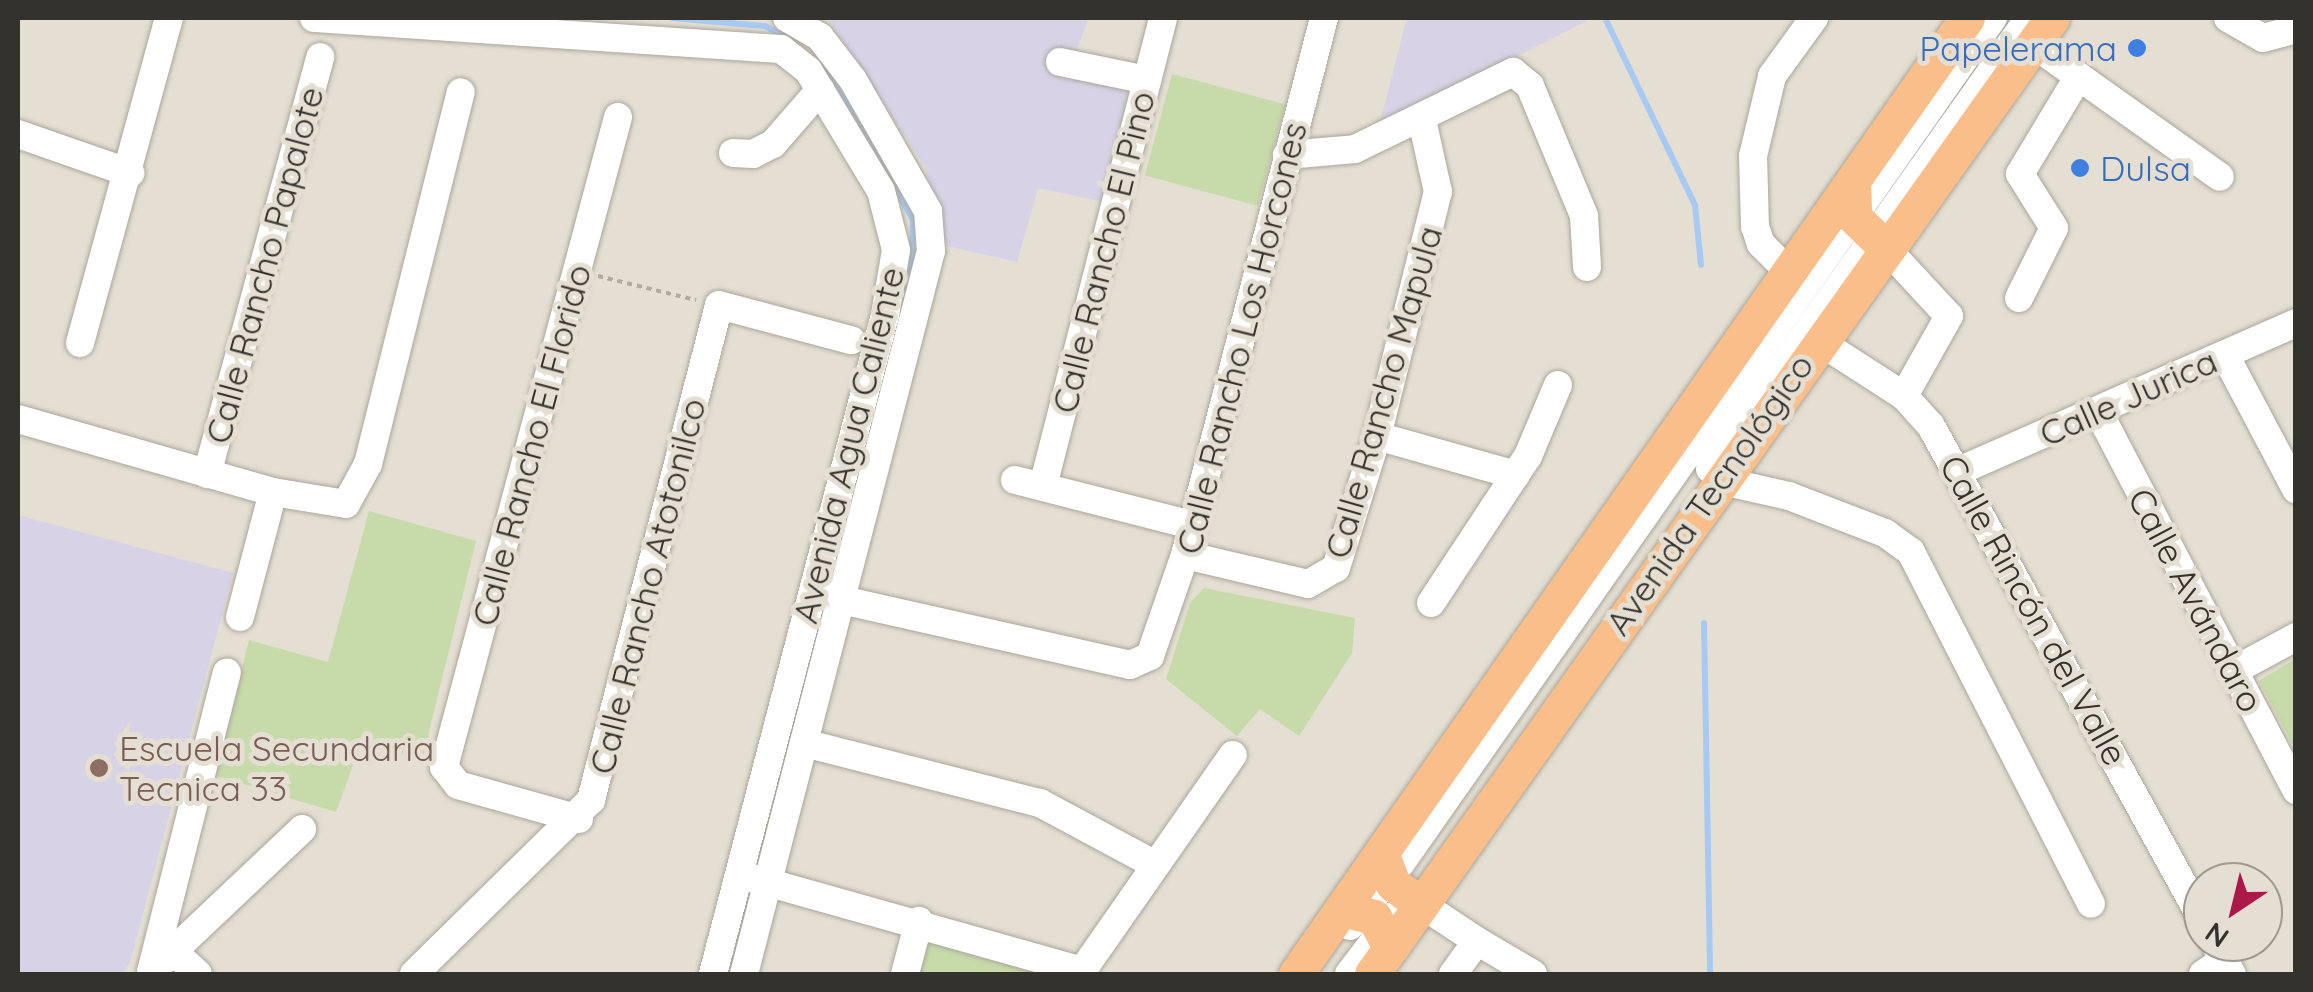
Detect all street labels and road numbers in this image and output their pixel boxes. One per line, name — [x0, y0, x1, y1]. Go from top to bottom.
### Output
street label: Calle Rancho Papalote — [196, 82, 332, 448]
street label: Calle Rancho El Pino — [1043, 87, 1163, 417]
street label: Calle Rancho Los Horcones — [1167, 118, 1315, 558]
street label: Calle Rancho Mapula — [1315, 221, 1451, 563]
street label: Calle Rancho El Florido — [463, 260, 599, 630]
street label: Avenida Agua Caliente — [783, 263, 913, 627]
street label: Calle Jurica — [2033, 339, 2223, 455]
street label: Avenida Tecnológico — [1596, 345, 1822, 643]
street label: Calle Rancho Atotonilco — [580, 394, 714, 778]
street label: Calle Rincón del Valle — [1931, 448, 2137, 772]
street label: Calle Avándaro — [2119, 481, 2273, 719]

